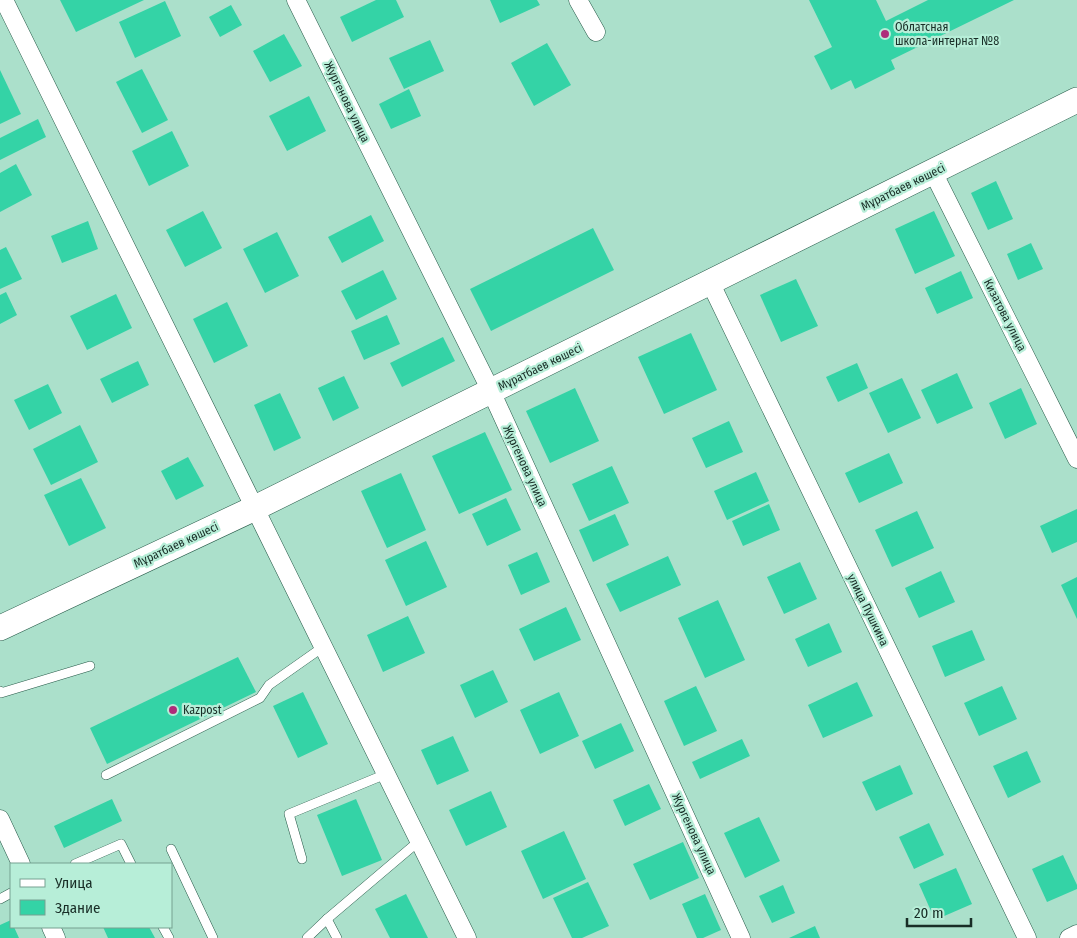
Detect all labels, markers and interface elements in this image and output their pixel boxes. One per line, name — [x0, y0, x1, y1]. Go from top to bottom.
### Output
place label: Облатсная школа-интернат №8 — [895, 20, 999, 48]
marker: Облатсная школа-интернат №8 — [879, 28, 891, 40]
street label: Жургенова улица — [321, 59, 373, 145]
street label: Мұратбаев көшесі — [859, 161, 947, 213]
street label: Кизатова улица — [981, 277, 1029, 354]
street label: Мұратбаев көшесі — [496, 341, 584, 393]
street label: Жургенова улица — [500, 423, 550, 509]
street label: Мұратбаев көшесі — [131, 519, 221, 571]
street label: улица Пушкина — [845, 572, 892, 648]
place label: Kazpost — [183, 703, 222, 717]
marker: Kazpost — [167, 704, 179, 716]
street label: Жургенова улица — [669, 791, 719, 877]
legend — [10, 863, 172, 928]
text: Улица — [54, 874, 93, 892]
scale bar — [907, 896, 971, 928]
text: Здание — [55, 899, 101, 917]
text: 20 m — [914, 904, 944, 922]

